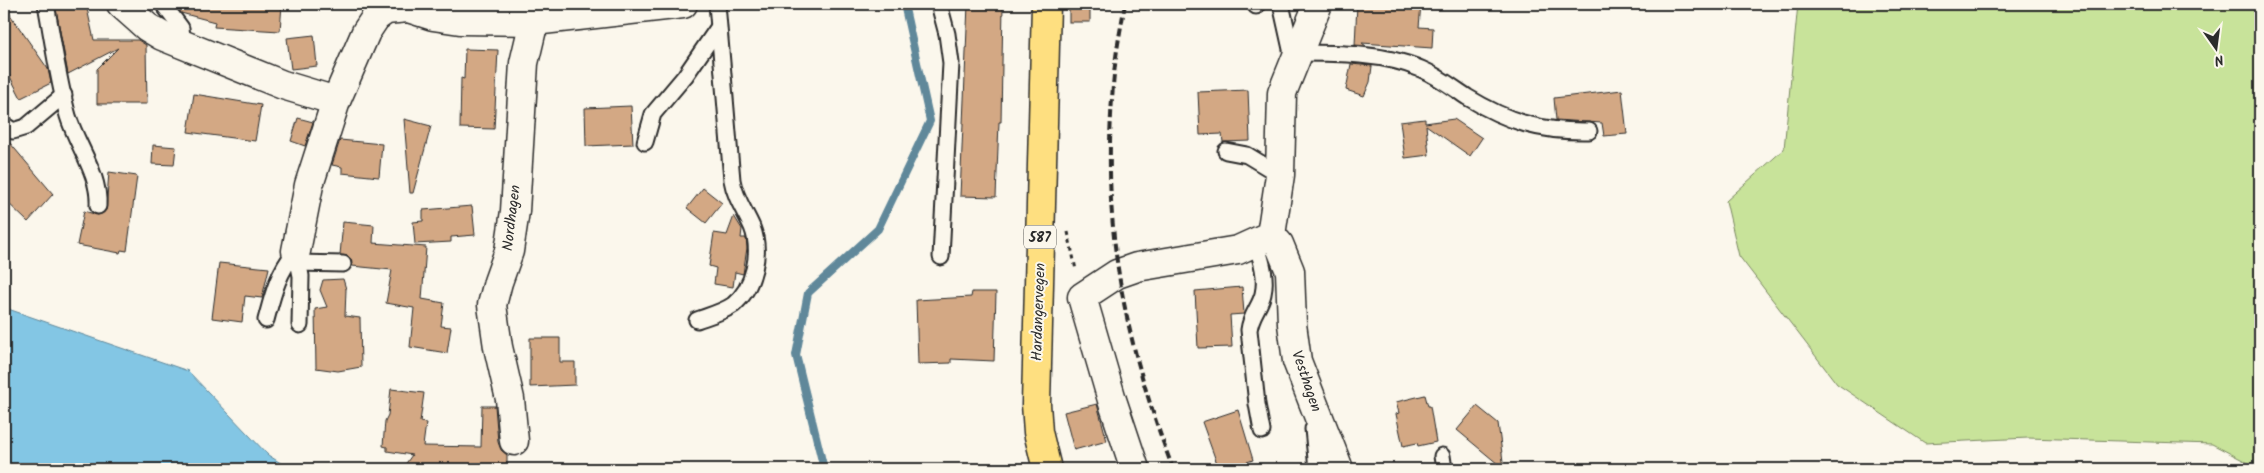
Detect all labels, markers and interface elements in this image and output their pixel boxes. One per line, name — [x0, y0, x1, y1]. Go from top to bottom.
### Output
north arrow — [2192, 22, 2242, 72]
text: N — [2212, 48, 2226, 71]
street label: Nordhagen — [496, 184, 528, 253]
road number: 587 — [1024, 226, 1056, 248]
street label: Hardangervegen — [1025, 262, 1053, 362]
street label: Vesthagen — [1284, 347, 1328, 415]

